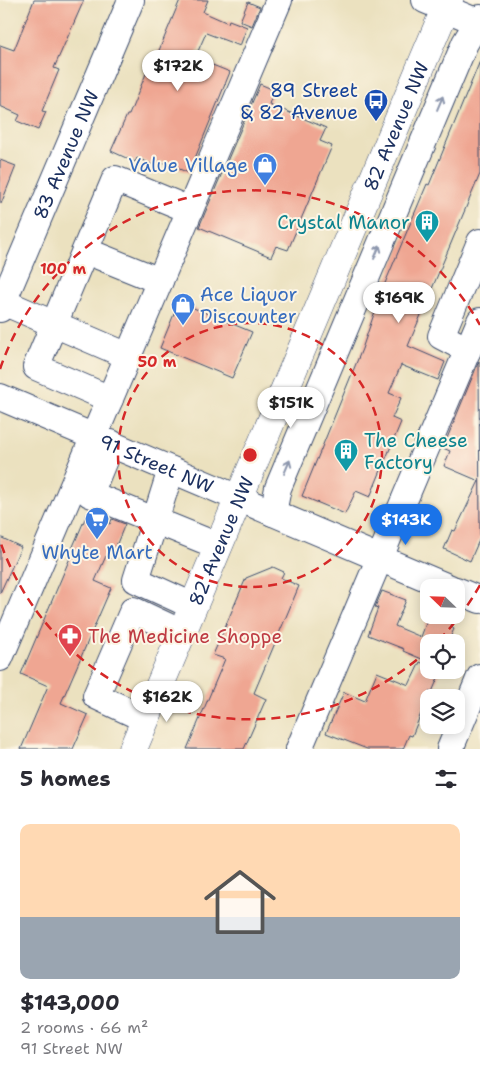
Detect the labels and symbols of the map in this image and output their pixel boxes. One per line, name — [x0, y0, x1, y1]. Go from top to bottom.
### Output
pin: $172K — [143, 49, 213, 92]
street label: 82 Avenue NW — [358, 58, 435, 195]
place label: 89 Street & 82 Avenue — [241, 78, 358, 125]
street label: 83 Avenue NW — [28, 86, 105, 223]
bus stop icon: 89 Street & 82 Avenue — [363, 88, 389, 122]
one-way arrow — [435, 96, 445, 111]
shop icon: Value Village — [252, 152, 278, 186]
place label: Value Village — [128, 153, 248, 178]
building icon: Crystal Manor — [414, 209, 440, 243]
place label: Crystal Manor — [277, 210, 410, 235]
one-way arrow — [373, 245, 382, 260]
text: 100 m — [40, 259, 86, 279]
place label: Ace Liquor Discounter — [200, 282, 298, 329]
pin: $169K — [364, 282, 434, 324]
shop icon: Ace Liquor Discounter — [170, 292, 196, 326]
text: 50 m — [138, 352, 177, 372]
pin: $151K — [256, 386, 326, 429]
place label: The Cheese Factory — [364, 428, 468, 475]
street label: 91 Street NW — [95, 429, 217, 499]
building icon: The Cheese Factory — [333, 438, 359, 472]
centre of rings — [241, 446, 259, 464]
one-way arrow — [282, 460, 292, 475]
street label: 82 Avenue NW — [183, 472, 260, 609]
pin: $143K — [371, 504, 441, 546]
supermarket icon: Whyte Mart — [84, 506, 110, 540]
place label: Whyte Mart — [41, 540, 153, 565]
north arrow — [420, 579, 465, 624]
pharmacy icon: The Medicine Shoppe — [57, 623, 83, 657]
place label: The Medicine Shoppe — [88, 624, 282, 649]
pin: $162K — [132, 680, 202, 723]

